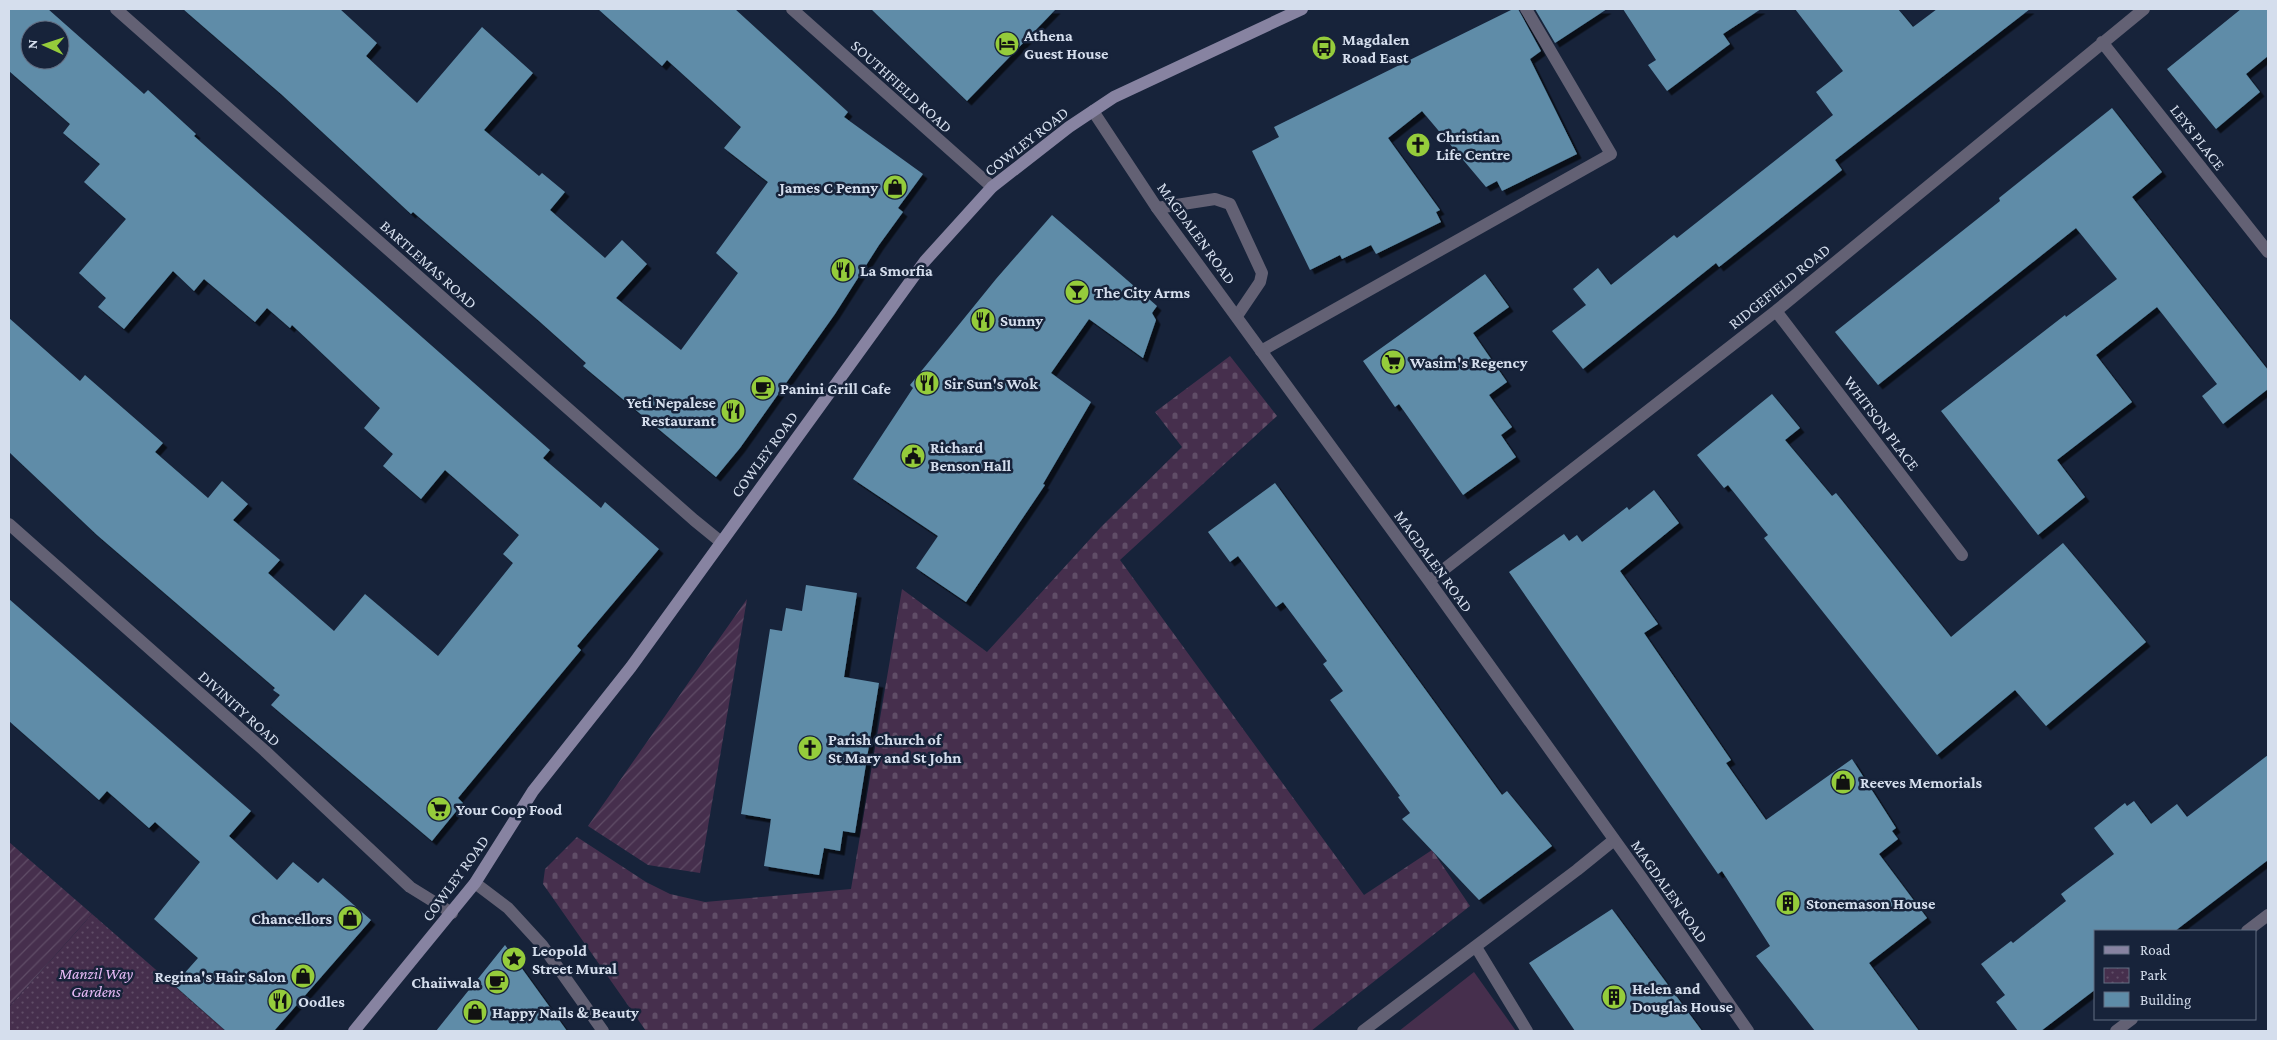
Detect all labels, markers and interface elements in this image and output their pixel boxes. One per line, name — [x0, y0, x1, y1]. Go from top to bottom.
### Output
north arrow — [20, 20, 70, 70]
place label: Athena Guest House — [1023, 27, 1109, 62]
hotel icon: Athena Guest House — [994, 31, 1020, 57]
place label: Magdalen Road East — [1342, 31, 1410, 66]
bus stop icon: Magdalen Road East — [1311, 35, 1337, 61]
street label: SOUTHFIELD ROAD — [848, 37, 956, 136]
text: N — [24, 39, 40, 50]
street label: LEYS PLACE — [2167, 101, 2229, 174]
street label: COWLEY ROAD — [981, 103, 1072, 179]
place label: Christian Life Centre — [1436, 128, 1511, 163]
church icon: Christian Life Centre — [1405, 132, 1431, 158]
shop icon: James C Penny — [882, 174, 908, 200]
place label: James C Penny — [778, 179, 878, 196]
street label: MAGDALEN ROAD — [1154, 179, 1239, 287]
street label: BARTLEMAS ROAD — [377, 217, 480, 312]
street label: RIDGEFIELD ROAD — [1725, 240, 1833, 332]
restaurant icon: La Smorfia — [830, 257, 856, 283]
place label: La Smorfia — [860, 262, 933, 279]
bar icon: The City Arms — [1064, 279, 1090, 305]
place label: The City Arms — [1094, 284, 1191, 301]
restaurant icon: Sunny — [970, 307, 996, 333]
place label: Sunny — [1000, 312, 1043, 329]
supermarket icon: Wasim's Regency — [1380, 349, 1406, 375]
place label: Wasim's Regency — [1409, 354, 1528, 371]
restaurant icon: Sir Sun's Wok — [914, 370, 940, 396]
street label: WHITSON PLACE — [1841, 373, 1923, 474]
cafe icon: Panini Grill Cafe — [750, 375, 776, 401]
place label: Sir Sun's Wok — [944, 375, 1038, 392]
place label: Panini Grill Cafe — [780, 380, 891, 397]
place label: Yeti Nepalese Restaurant — [626, 394, 717, 429]
restaurant icon: Yeti Nepalese Restaurant — [720, 398, 746, 424]
street label: COWLEY ROAD — [728, 408, 801, 500]
place label: Richard Benson Hall — [930, 439, 1012, 474]
public building icon: Richard Benson Hall — [900, 443, 926, 469]
street label: MAGDALEN ROAD — [1391, 507, 1476, 615]
street label: DIVINITY ROAD — [195, 667, 284, 750]
place label: Parish Church of St Mary and St John — [828, 731, 962, 766]
church icon: Parish Church of St Mary and St John — [797, 735, 823, 761]
shop icon: Reeves Memorials — [1830, 769, 1856, 795]
place label: Reeves Memorials — [1860, 774, 1983, 791]
supermarket icon: Your Coop Food — [426, 796, 452, 822]
place label: Your Coop Food — [456, 801, 563, 818]
street label: COWLEY ROAD — [419, 832, 492, 924]
street label: MAGDALEN ROAD — [1628, 837, 1711, 946]
building icon: Stonemason House — [1775, 890, 1801, 916]
place label: Stonemason House — [1806, 895, 1936, 912]
shop icon: Chancellors — [337, 905, 363, 931]
place label: Chancellors — [251, 910, 332, 927]
legend — [2094, 930, 2257, 1020]
place label: Leopold Street Mural — [532, 942, 617, 977]
text: Road — [2140, 942, 2171, 958]
place icon: Leopold Street Mural — [501, 946, 527, 972]
shop icon: Regina's Hair Salon — [290, 963, 316, 989]
park label: Manzil Way Gardens — [58, 965, 134, 1000]
text: Park — [2140, 967, 2167, 983]
place label: Regina's Hair Salon — [154, 968, 286, 985]
cafe icon: Chaiiwala — [484, 969, 510, 995]
place label: Chaiiwala — [411, 974, 480, 991]
place label: Helen and Douglas House — [1632, 980, 1733, 1015]
building icon: Helen and Douglas House — [1601, 984, 1627, 1010]
restaurant icon: Oodles — [267, 988, 293, 1014]
text: Building — [2140, 992, 2191, 1009]
place label: Oodles — [298, 993, 345, 1010]
shop icon: Happy Nails & Beauty — [462, 999, 488, 1025]
place label: Happy Nails & Beauty — [492, 1004, 639, 1021]

